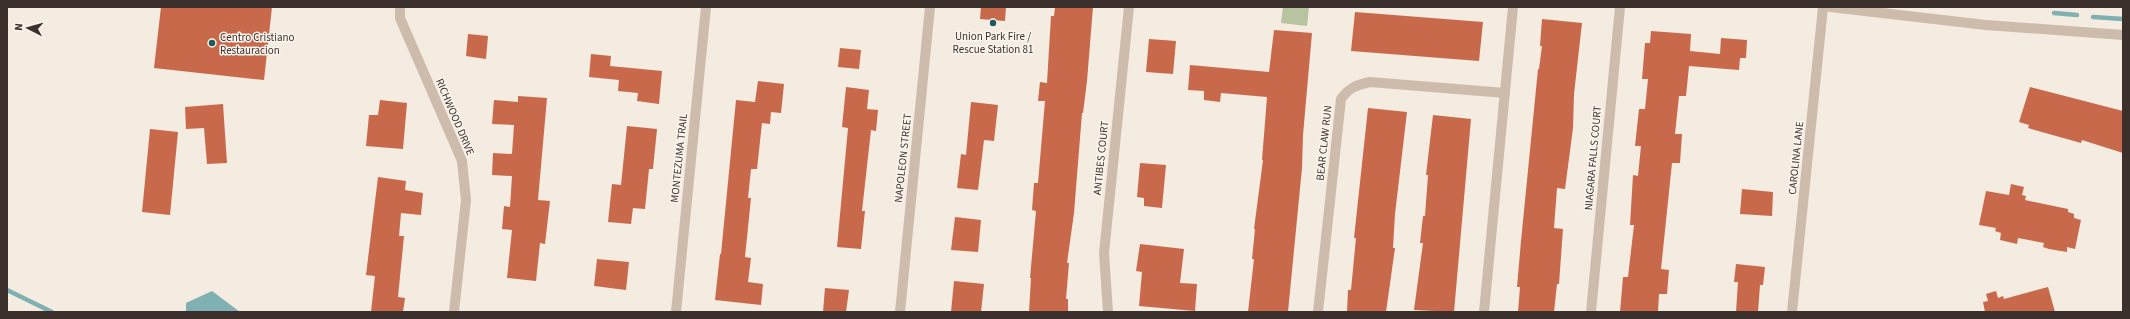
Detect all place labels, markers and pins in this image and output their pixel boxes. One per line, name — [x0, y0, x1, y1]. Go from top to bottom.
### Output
marker: Union Park Fire / Rescue Station 81 — [988, 18, 998, 28]
place label: Union Park Fire / Rescue Station 81 — [953, 29, 1033, 57]
place label: Centro Cristiano Restauracion — [220, 30, 295, 58]
marker: Centro Cristiano Restauracion — [207, 38, 217, 48]

